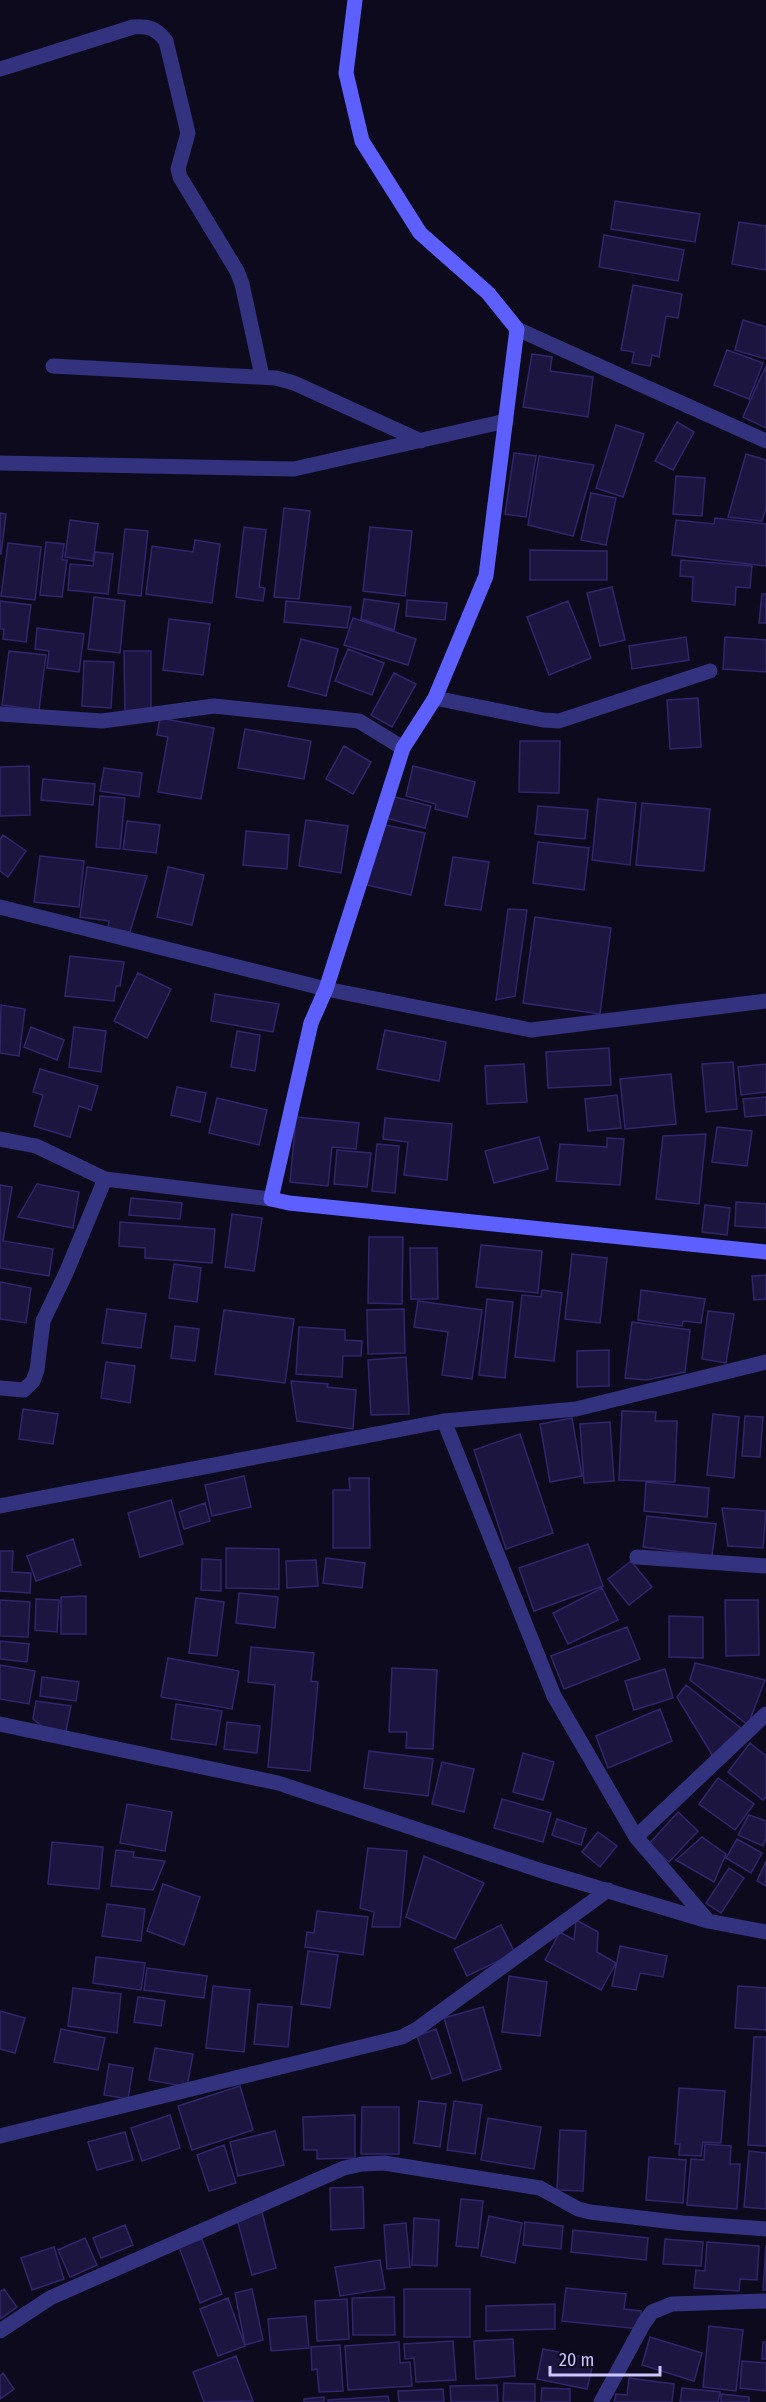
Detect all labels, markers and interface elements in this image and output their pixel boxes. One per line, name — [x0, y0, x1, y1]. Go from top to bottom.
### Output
scale bar — [550, 2339, 660, 2377]
text: 20 m — [559, 2349, 594, 2371]

